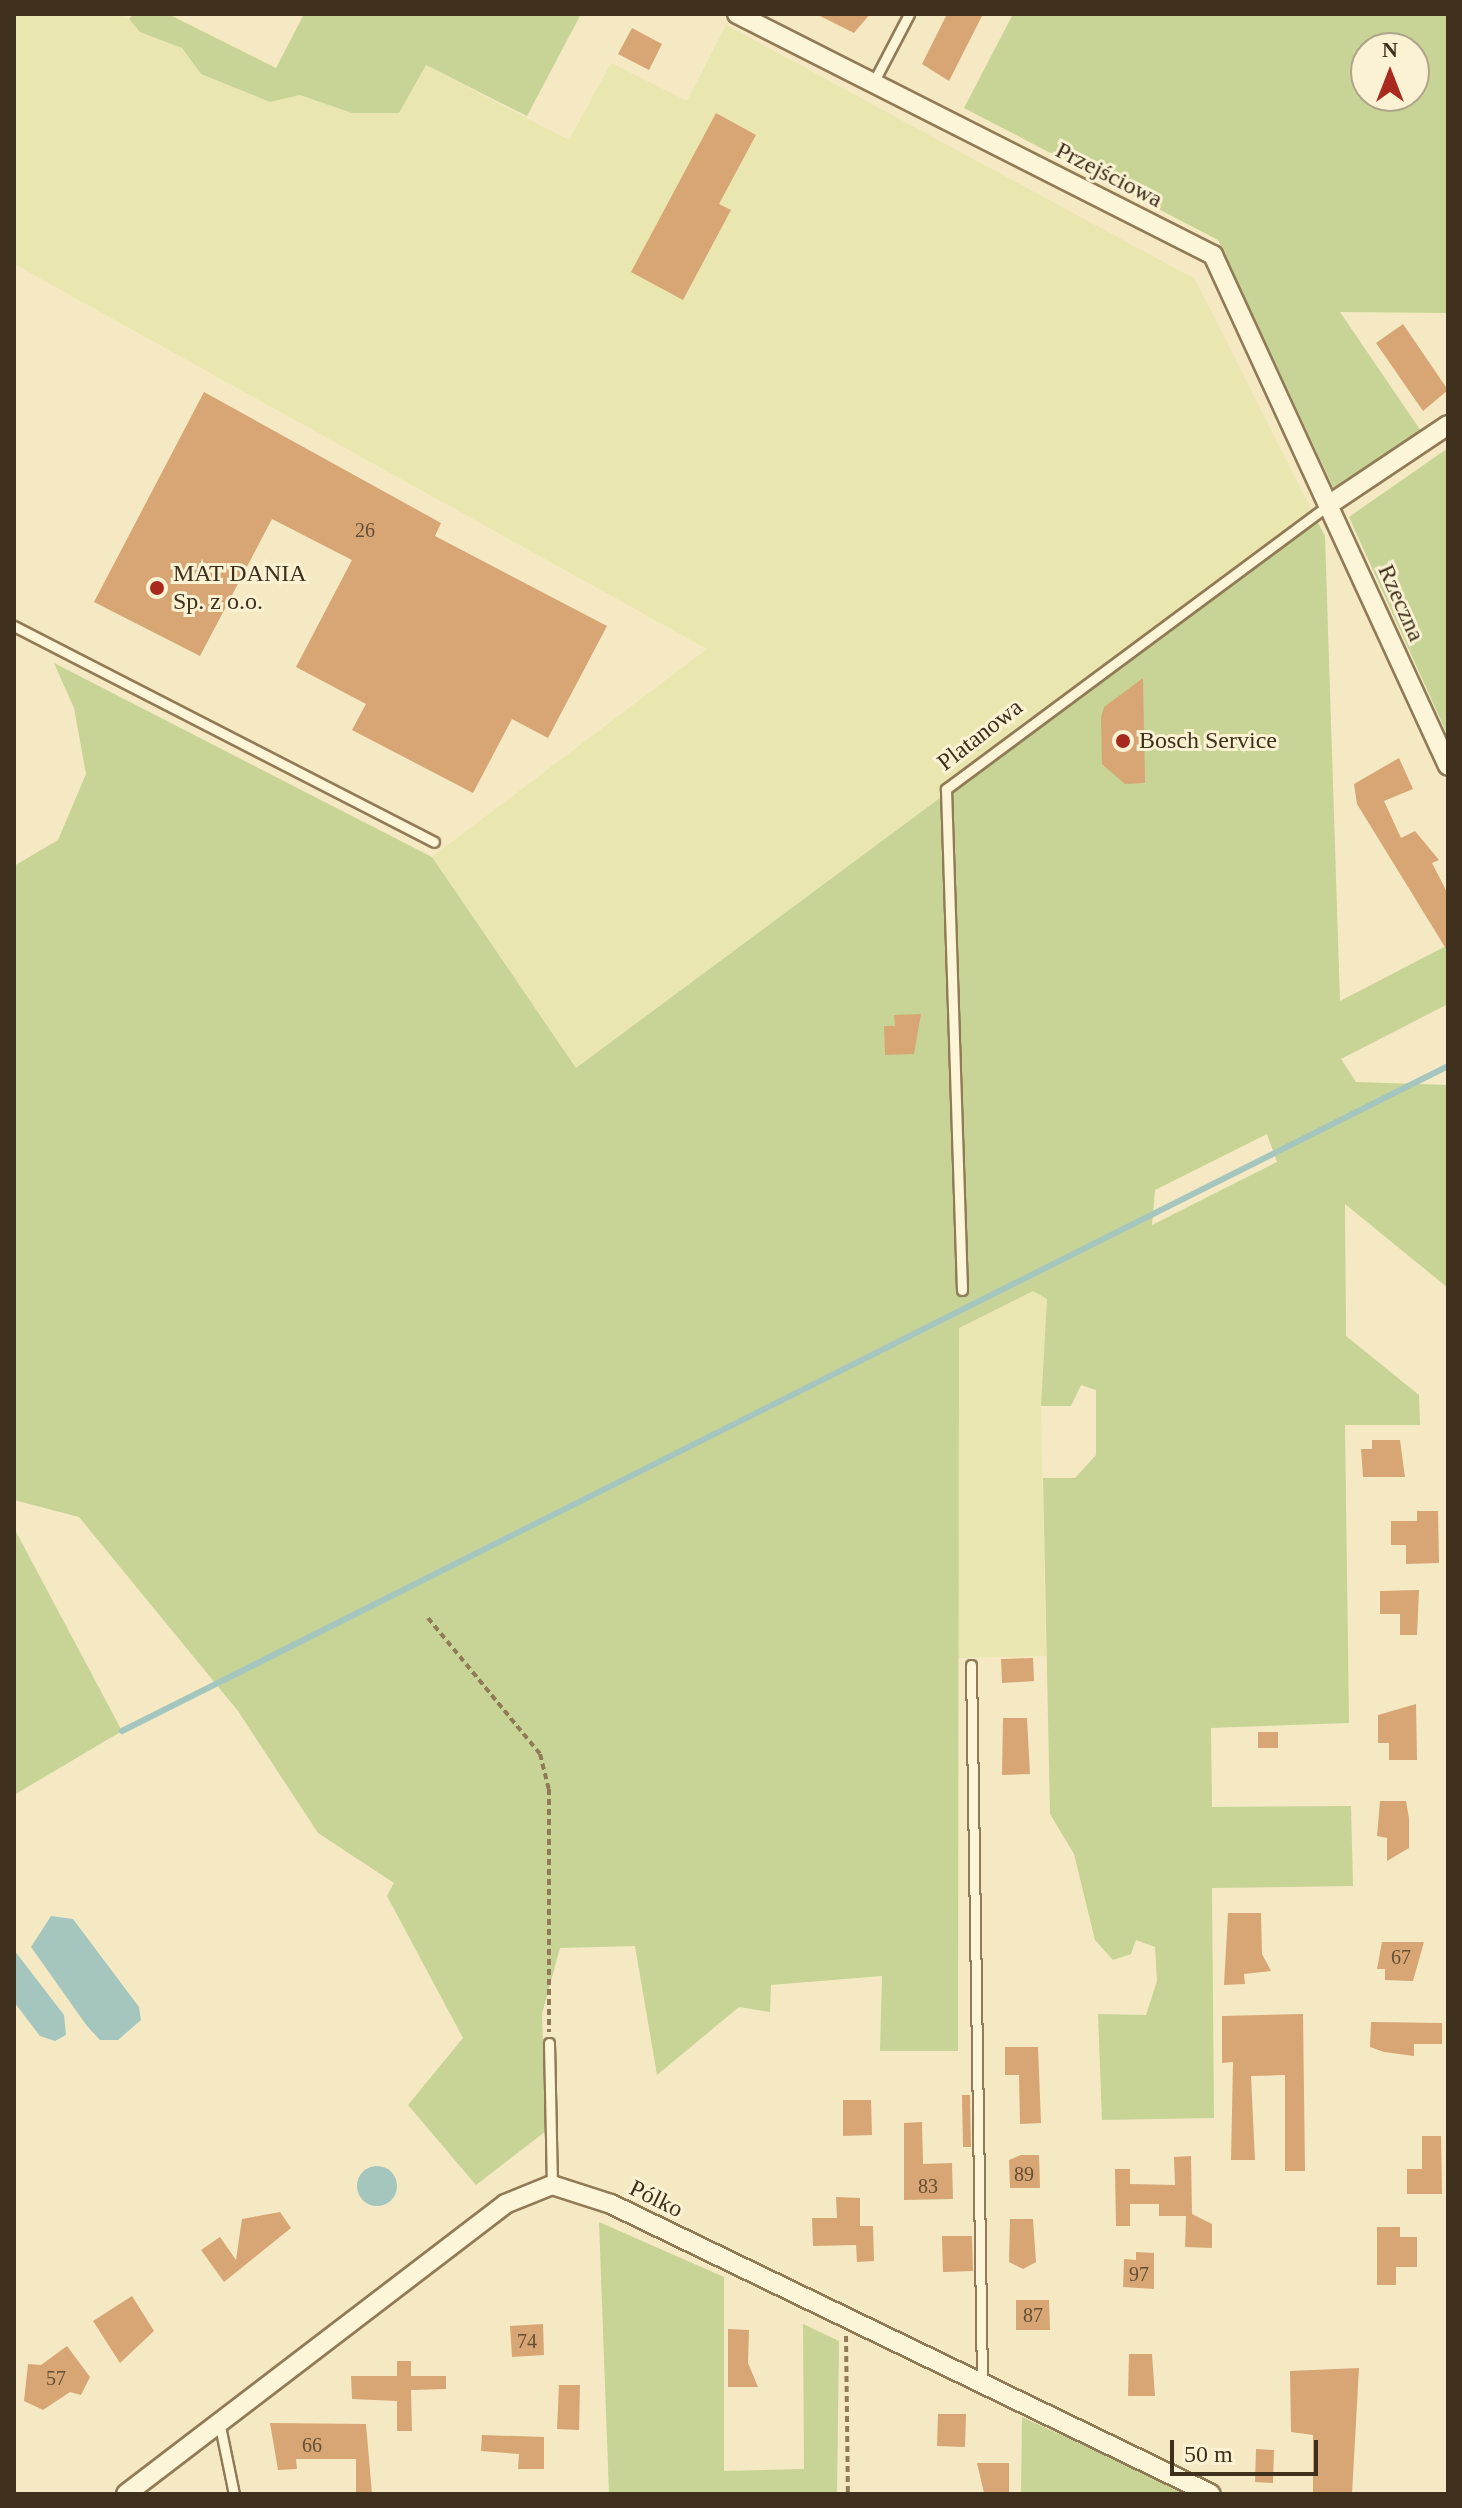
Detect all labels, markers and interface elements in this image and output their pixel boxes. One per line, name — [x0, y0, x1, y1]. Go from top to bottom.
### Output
north arrow — [1350, 32, 1430, 112]
text: N — [1382, 37, 1398, 62]
street label: Przejściowa — [1051, 136, 1167, 214]
house number: 26 — [355, 518, 375, 542]
place label: MAT DANIA Sp. z o.o. — [173, 560, 307, 616]
street label: Rzeczna — [1371, 560, 1431, 646]
marker: MAT DANIA Sp. z o.o. — [148, 579, 166, 597]
street label: Platanowa — [932, 693, 1028, 777]
place label: Bosch Service — [1139, 727, 1277, 755]
marker: Bosch Service — [1114, 732, 1132, 750]
house number: 67 — [1391, 1945, 1411, 1969]
house number: 89 — [1014, 2162, 1034, 2186]
street label: Pólko — [625, 2174, 687, 2224]
house number: 83 — [918, 2174, 938, 2198]
house number: 97 — [1129, 2262, 1149, 2286]
house number: 87 — [1023, 2303, 1043, 2327]
house number: 74 — [517, 2329, 537, 2353]
house number: 57 — [46, 2366, 66, 2390]
scale bar — [1174, 2424, 1322, 2474]
house number: 66 — [302, 2433, 322, 2457]
text: 50 m — [1184, 2441, 1233, 2467]

